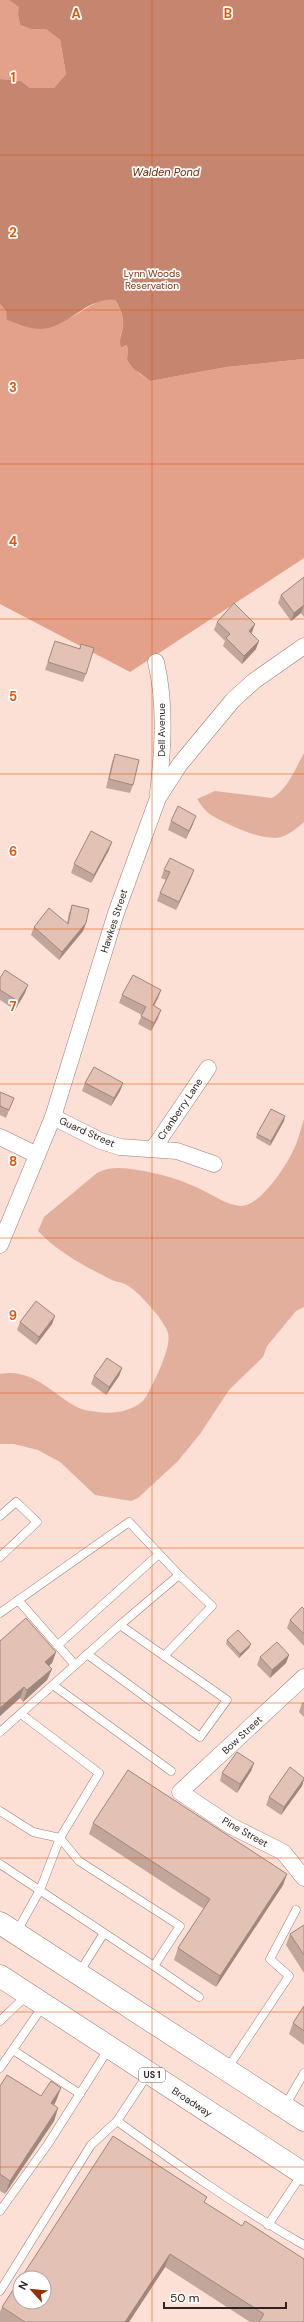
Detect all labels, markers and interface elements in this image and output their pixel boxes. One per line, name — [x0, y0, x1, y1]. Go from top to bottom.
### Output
text: A — [71, 5, 81, 22]
text: B — [224, 5, 232, 22]
text: 1 — [11, 69, 15, 86]
water label: Walden Pond — [132, 165, 200, 179]
text: 2 — [9, 224, 17, 241]
park label: Lynn Woods Reservation — [124, 267, 180, 292]
text: 3 — [9, 379, 17, 396]
text: 4 — [9, 533, 17, 550]
text: 5 — [9, 688, 17, 705]
street label: Dell Avenue — [155, 703, 168, 757]
text: 6 — [9, 843, 17, 860]
street label: Hawkes Street — [98, 887, 130, 954]
text: 7 — [10, 998, 17, 1015]
street label: Cranberry Lane — [155, 1075, 206, 1142]
street label: Guard Street — [57, 1114, 117, 1150]
text: 8 — [9, 1153, 17, 1170]
text: 9 — [9, 1307, 17, 1324]
street label: Bow Street — [219, 1713, 265, 1757]
street label: Pine Street — [220, 1814, 270, 1850]
road number: US 1 — [139, 2068, 165, 2082]
street label: Broadway — [169, 2084, 215, 2120]
north arrow — [12, 2270, 52, 2310]
text: N — [15, 2279, 31, 2292]
scale bar — [164, 2284, 286, 2310]
text: 50 m — [170, 2290, 199, 2306]

